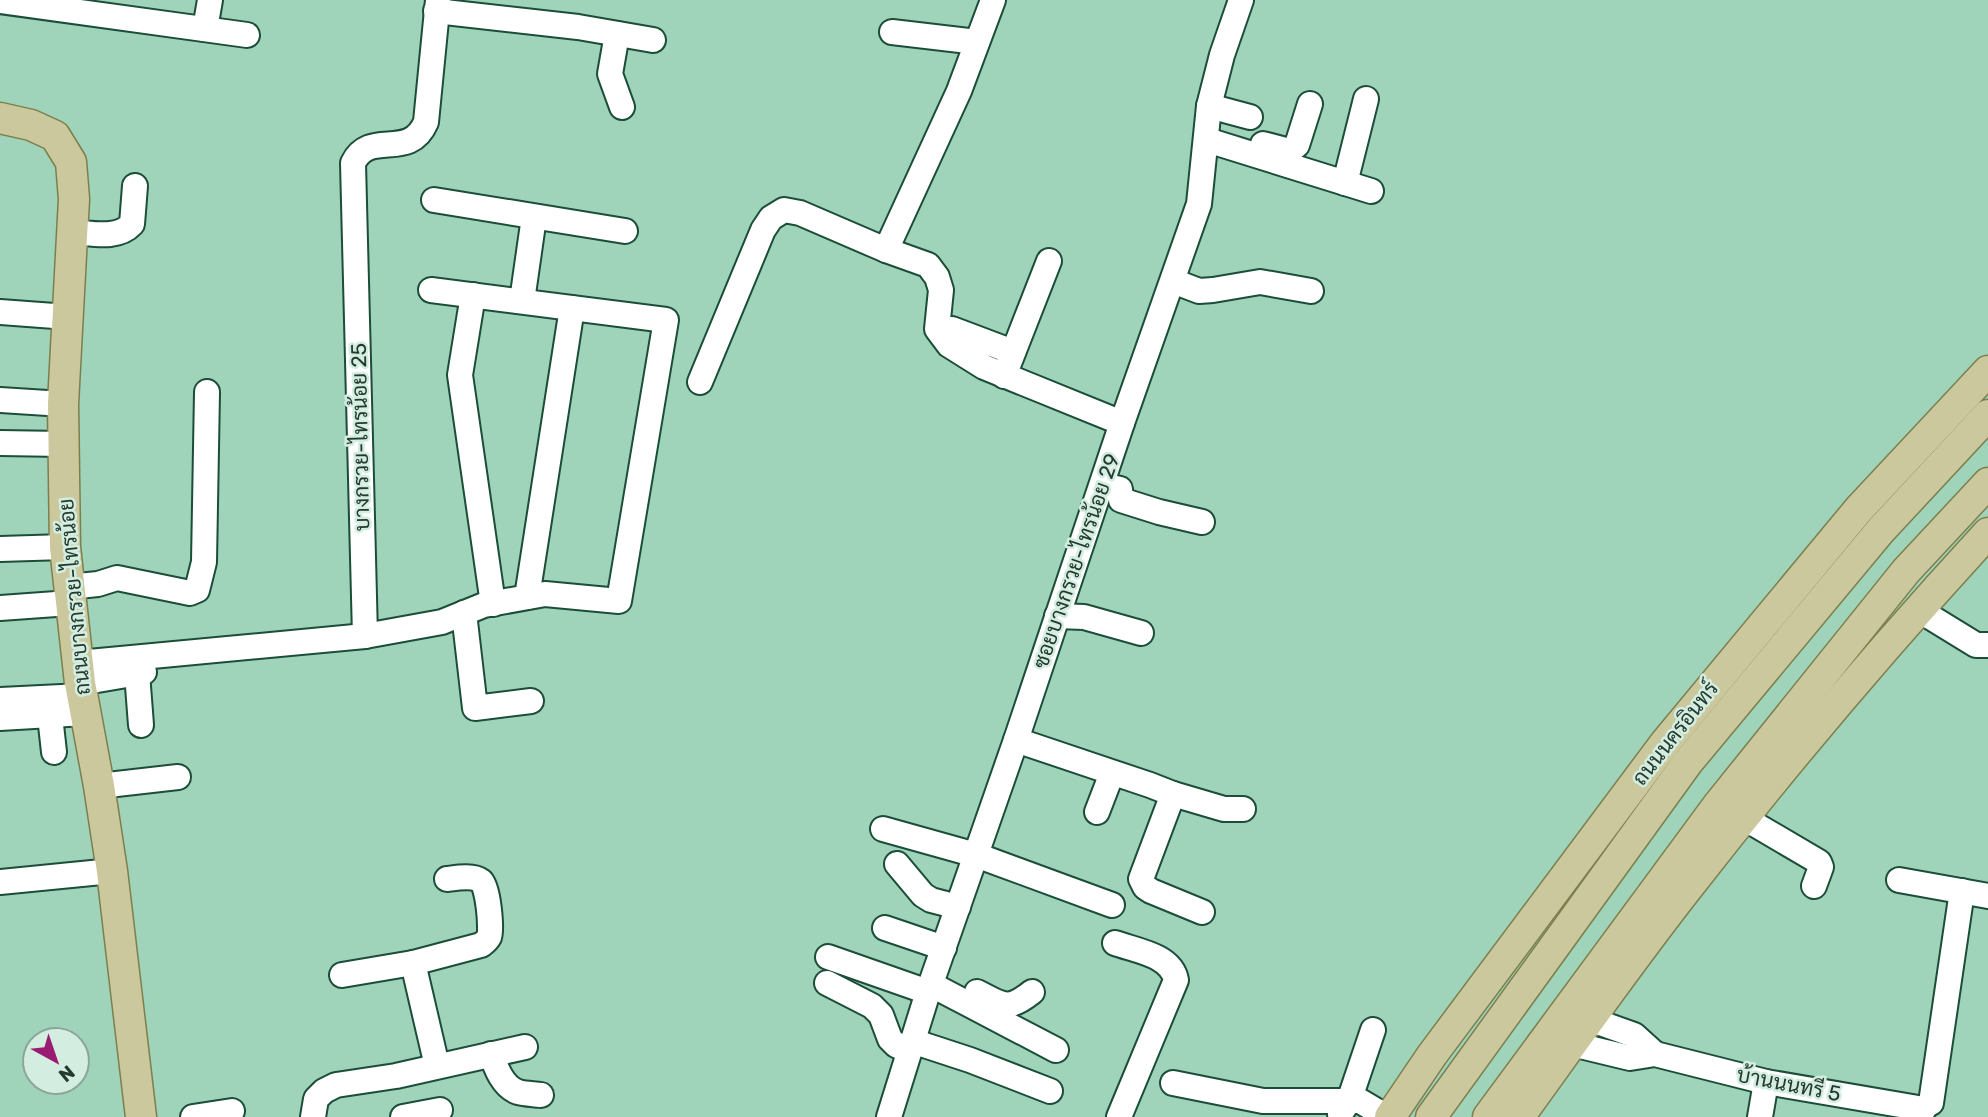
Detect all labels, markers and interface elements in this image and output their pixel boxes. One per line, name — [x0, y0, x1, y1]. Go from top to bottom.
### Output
street label: บางกรวย-ไทรน้อย 25 — [346, 343, 374, 531]
street label: ซอยบางกรวย-ไทรน้อย 29 — [1027, 450, 1125, 672]
street label: ถนนบางกรวย-ไทรน้อย — [53, 498, 95, 696]
street label: ถนนนครอินทร์ — [1626, 676, 1723, 790]
north arrow — [21, 1026, 91, 1096]
text: N — [54, 1060, 79, 1087]
street label: บ้านนนทรี 5 — [1735, 1062, 1843, 1106]

